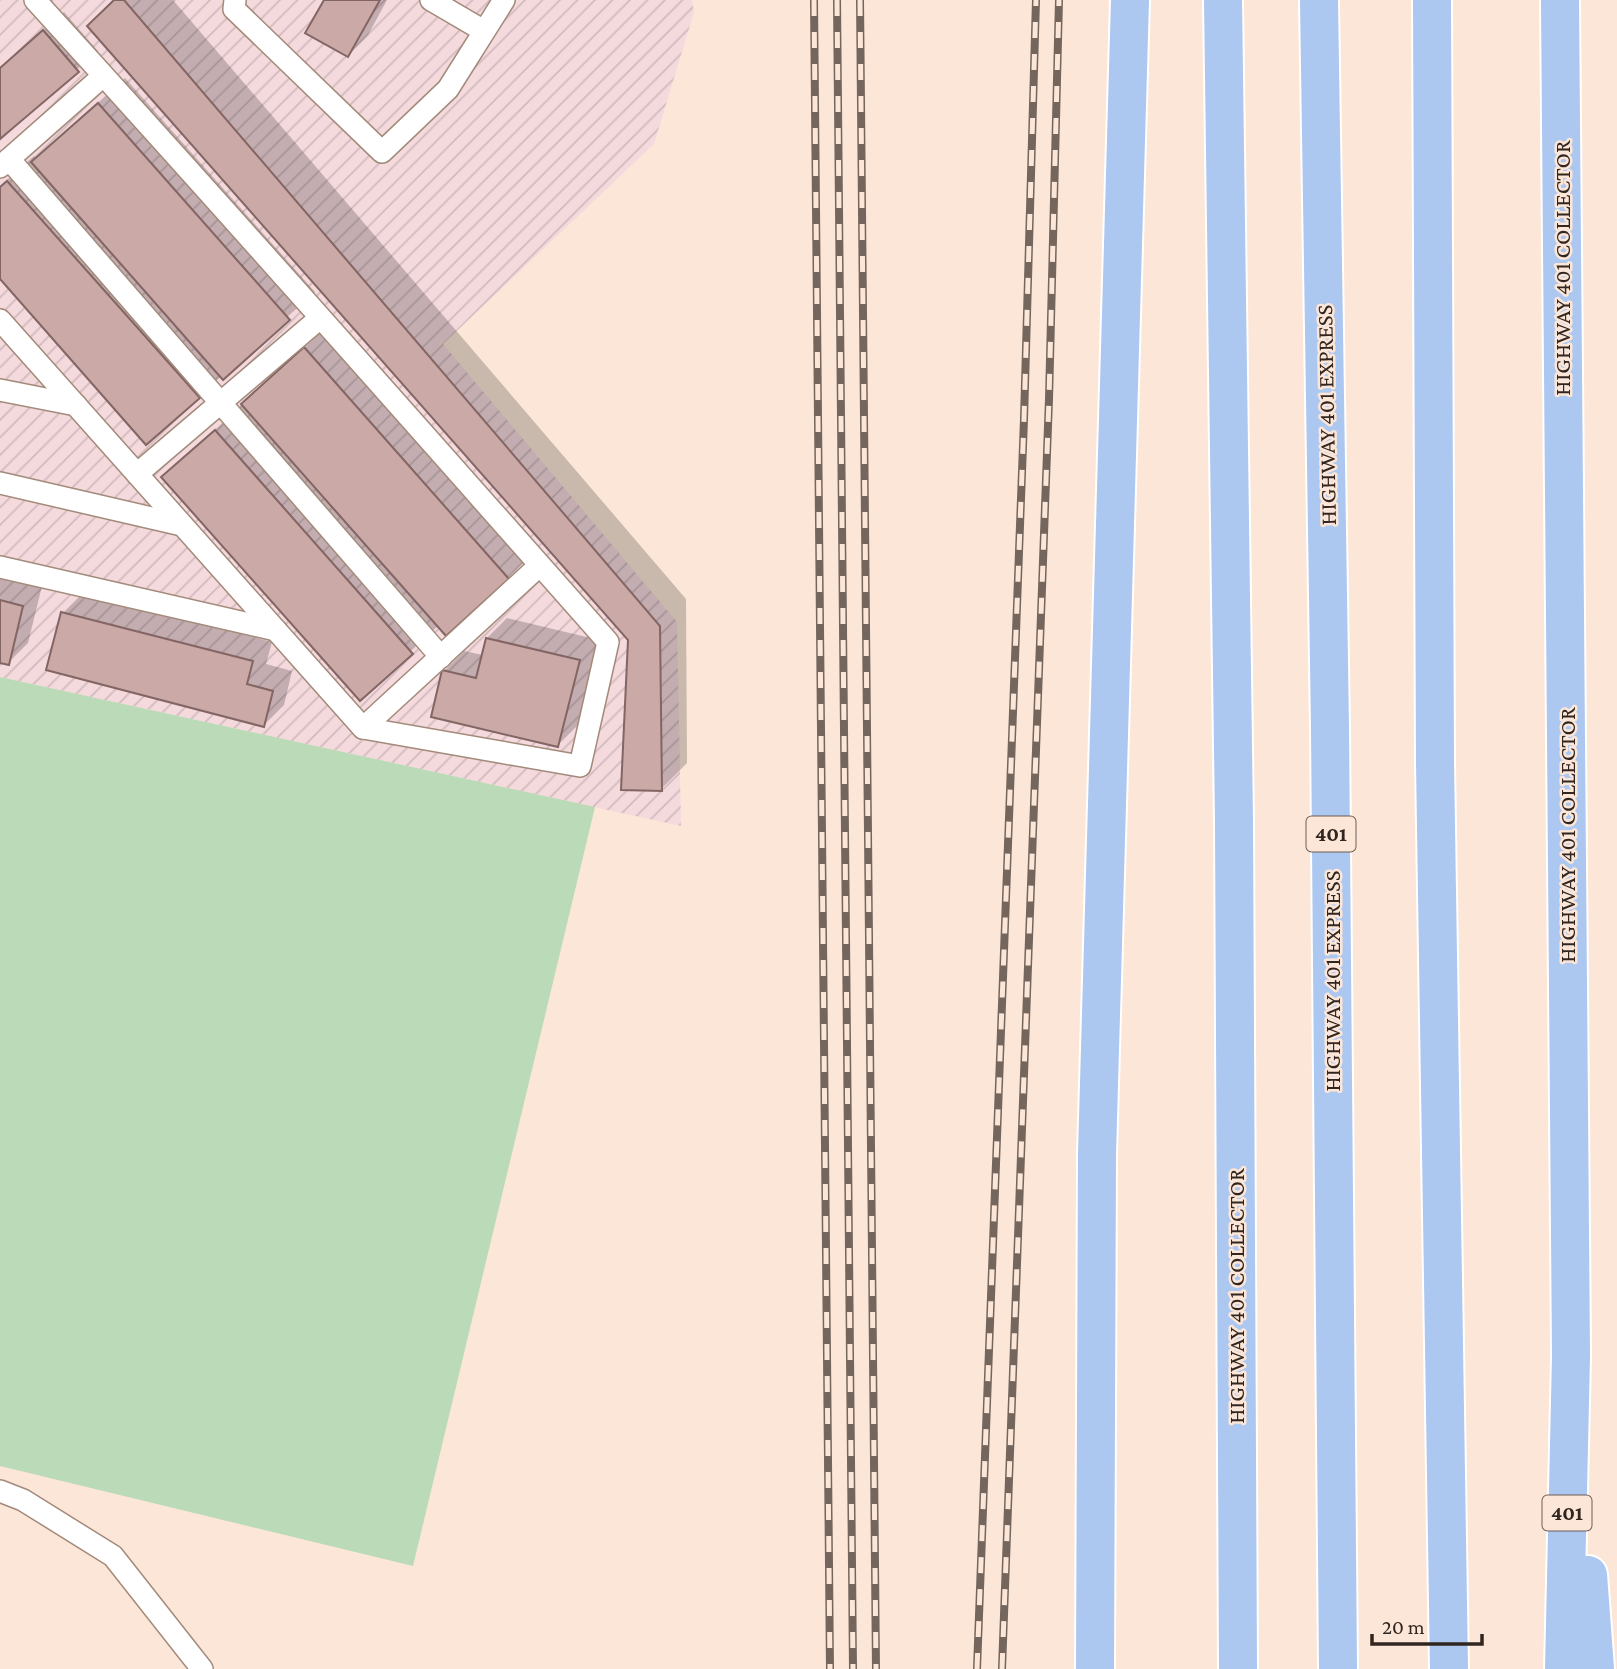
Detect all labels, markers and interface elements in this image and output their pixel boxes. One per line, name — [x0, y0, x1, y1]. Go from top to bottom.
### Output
street label: HIGHWAY 401 COLLECTOR — [1549, 140, 1575, 396]
street label: HIGHWAY 401 EXPRESS — [1311, 304, 1341, 526]
street label: HIGHWAY 401 COLLECTOR — [1554, 707, 1580, 963]
road number: 401 — [1306, 816, 1356, 852]
street label: HIGHWAY 401 EXPRESS — [1319, 871, 1345, 1091]
street label: HIGHWAY 401 COLLECTOR — [1223, 1168, 1249, 1424]
road number: 401 — [1542, 1496, 1592, 1530]
scale bar — [1372, 1602, 1482, 1646]
text: 20 m — [1382, 1615, 1425, 1639]

